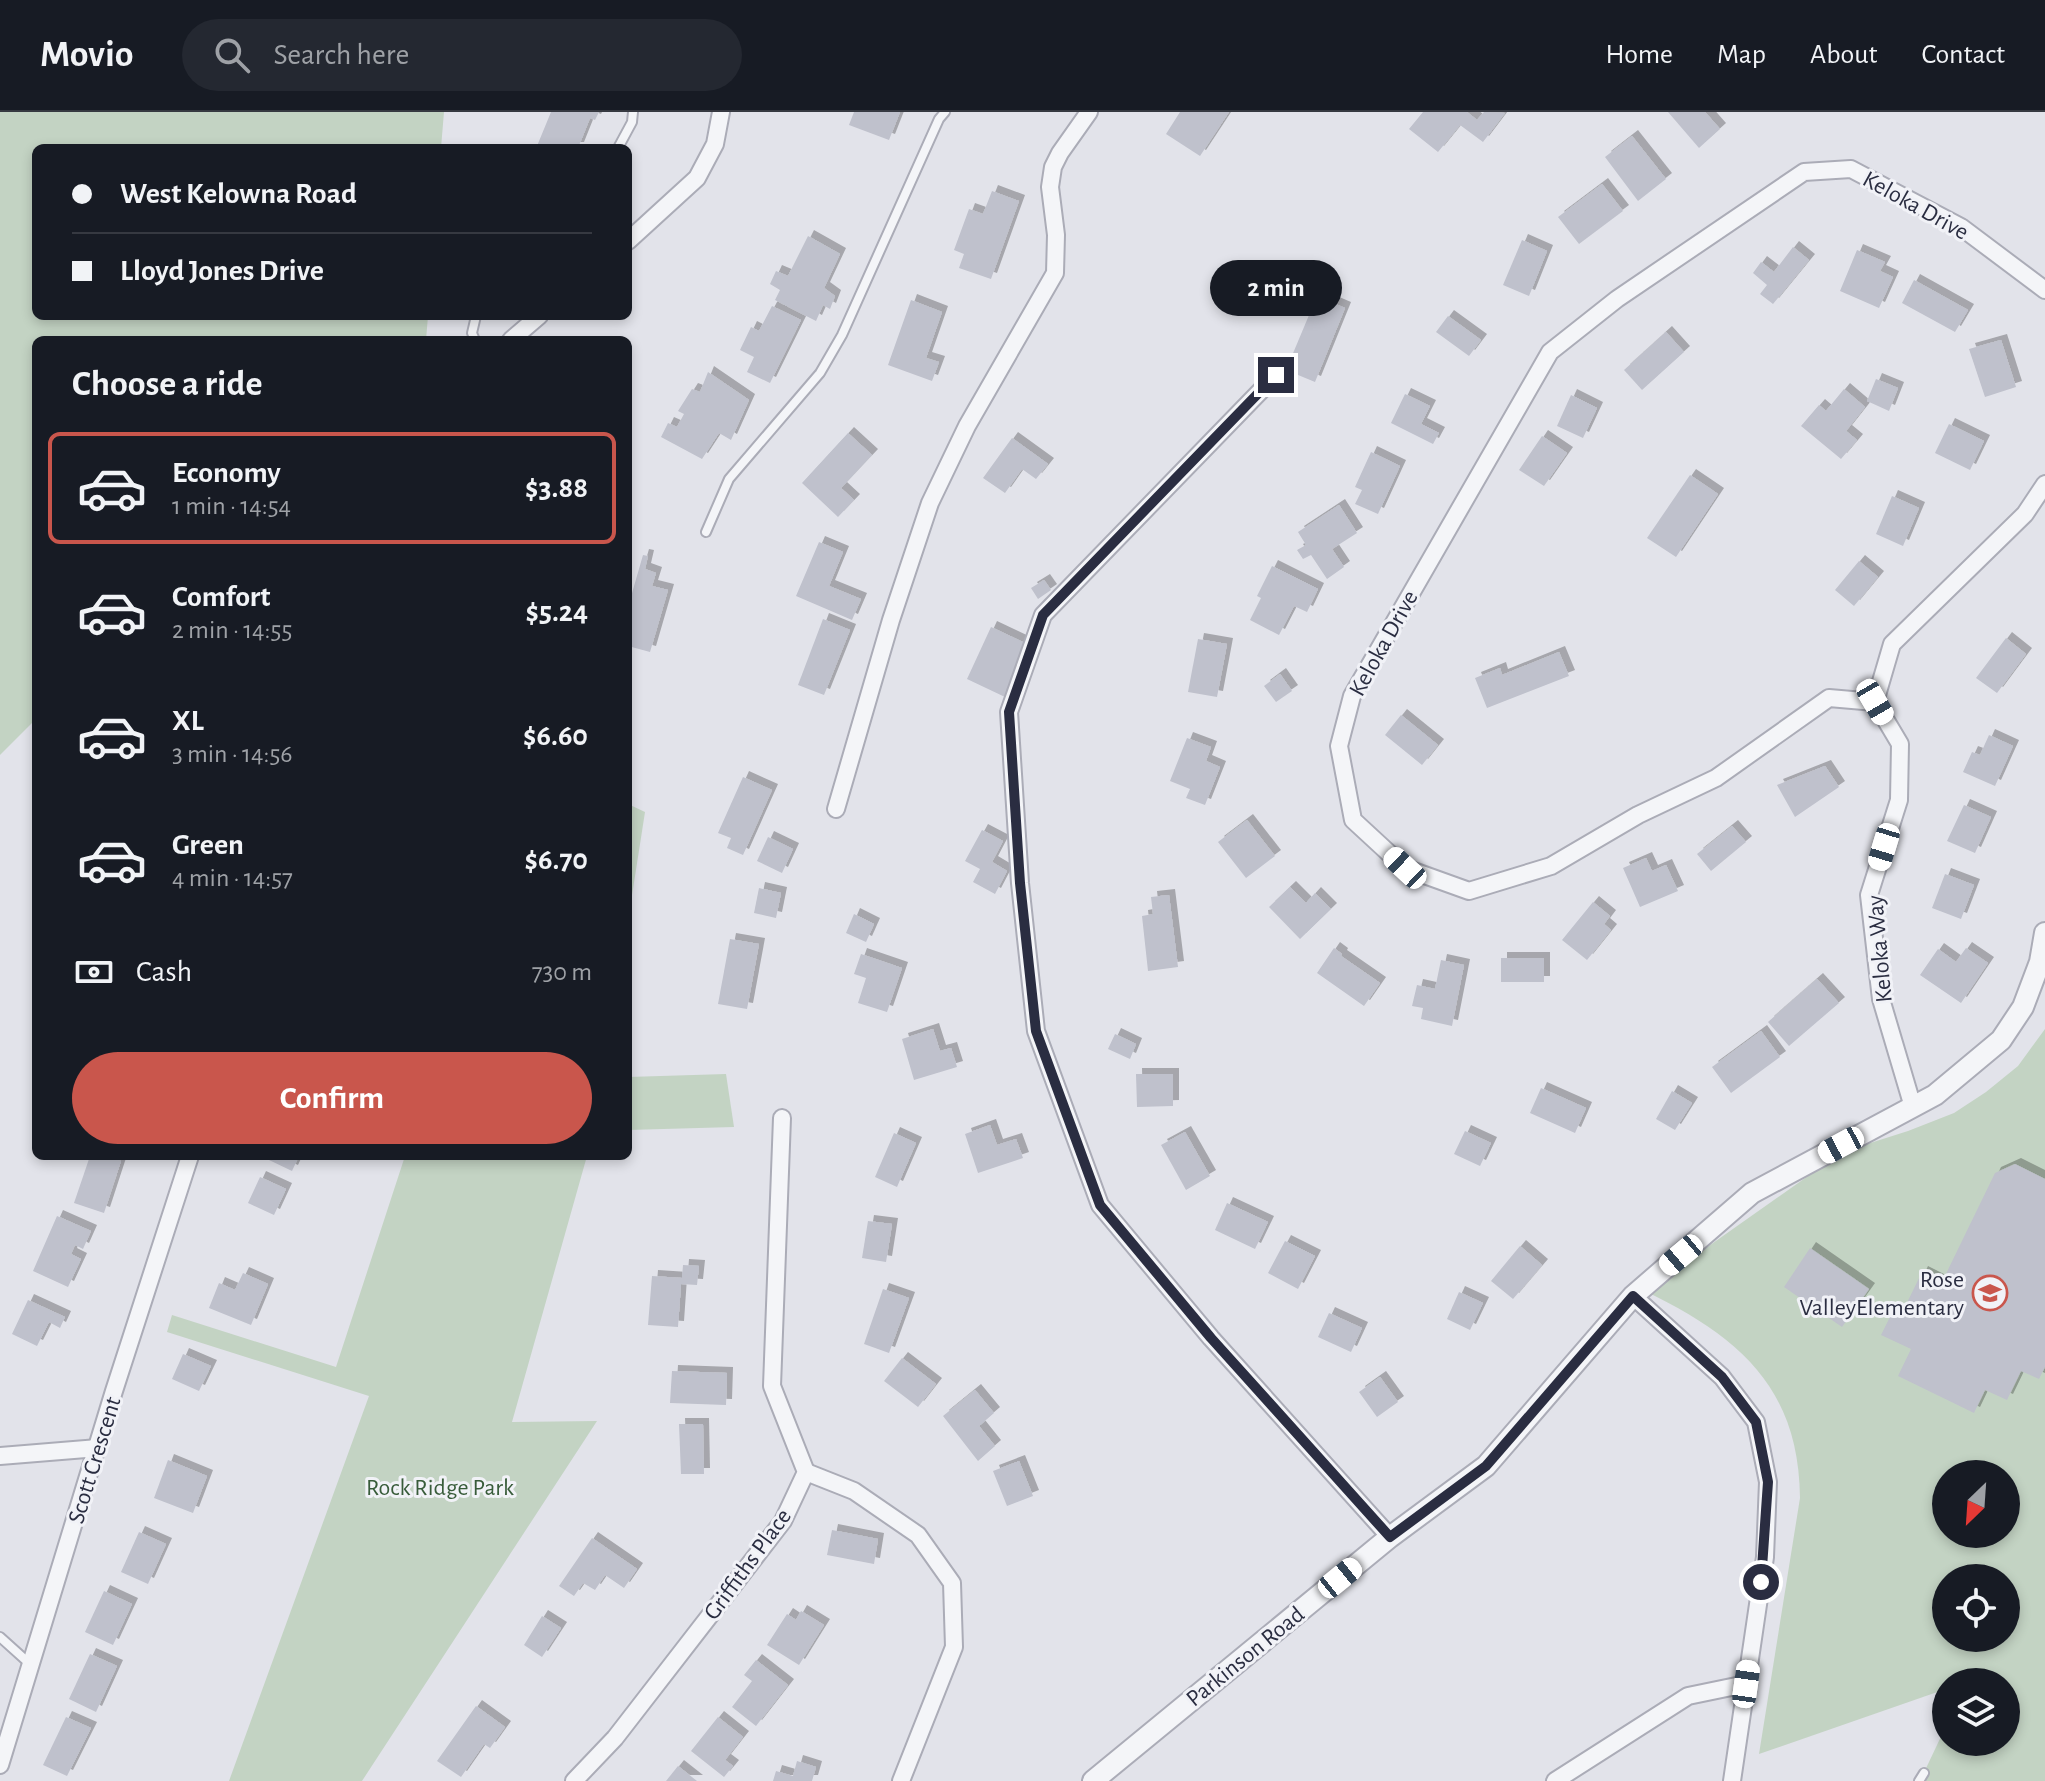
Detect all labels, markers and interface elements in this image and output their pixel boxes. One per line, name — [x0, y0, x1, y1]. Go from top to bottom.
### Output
search box — [182, 19, 742, 91]
icon: search — [210, 33, 254, 77]
text: Movio — [40, 36, 134, 74]
text: Search here — [274, 40, 409, 70]
text: Home — [1606, 41, 1673, 69]
text: Map — [1717, 41, 1766, 69]
text: About — [1810, 41, 1878, 69]
text: Contact — [1922, 41, 2005, 69]
street label: Keloka Drive — [1859, 167, 1972, 245]
text: West Kelowna Road — [120, 179, 357, 209]
text: Lloyd Jones Drive — [120, 256, 324, 286]
callout: 2 min — [1210, 259, 1342, 315]
text: 2 min — [1247, 275, 1305, 301]
route end — [1258, 357, 1294, 393]
text: Choose a ride — [72, 366, 262, 402]
icon: car — [76, 452, 148, 524]
text: Economy — [172, 458, 281, 488]
text: $3.88 — [525, 473, 588, 503]
text: 1 min · 14:54 — [172, 493, 291, 519]
icon: car — [76, 576, 148, 648]
text: Comfort — [172, 582, 271, 612]
street label: Keloka Drive — [1345, 587, 1423, 700]
text: $5.24 — [525, 597, 588, 627]
text: 2 min · 14:55 — [172, 617, 292, 643]
car — [1853, 675, 1897, 729]
icon: car — [76, 700, 148, 772]
text: XL — [172, 706, 204, 736]
text: $6.60 — [523, 721, 588, 751]
text: 3 min · 14:56 — [172, 741, 293, 767]
car — [1866, 821, 1902, 873]
icon: car — [76, 824, 148, 896]
text: Green — [172, 830, 244, 860]
car — [1379, 843, 1431, 893]
text: $6.70 — [525, 845, 588, 875]
text: 4 min · 14:57 — [172, 865, 293, 891]
street label: Keloka Way — [1863, 894, 1897, 1004]
icon: cash — [72, 950, 116, 994]
text: Cash — [136, 957, 192, 987]
text: 730 m — [532, 959, 592, 985]
button: Confirm — [72, 1052, 592, 1144]
car — [1814, 1123, 1868, 1167]
car — [1655, 1230, 1707, 1280]
place label: Rose ValleyElementary — [1800, 1268, 1964, 1320]
school or university icon: Rose ValleyElementary — [1971, 1274, 2009, 1312]
street label: Scott Crescent — [64, 1394, 126, 1527]
north arrow — [1932, 1460, 2020, 1548]
map controls — [1932, 1460, 2020, 1756]
park label: Rock Ridge Park — [366, 1476, 514, 1500]
street label: Griffiths Place — [700, 1505, 796, 1625]
car — [1314, 1554, 1366, 1602]
route start — [1743, 1564, 1779, 1600]
button: locate — [1932, 1564, 2020, 1652]
street label: Parkinson Road — [1182, 1602, 1309, 1711]
car — [1731, 1659, 1761, 1709]
button: layers — [1932, 1668, 2020, 1756]

